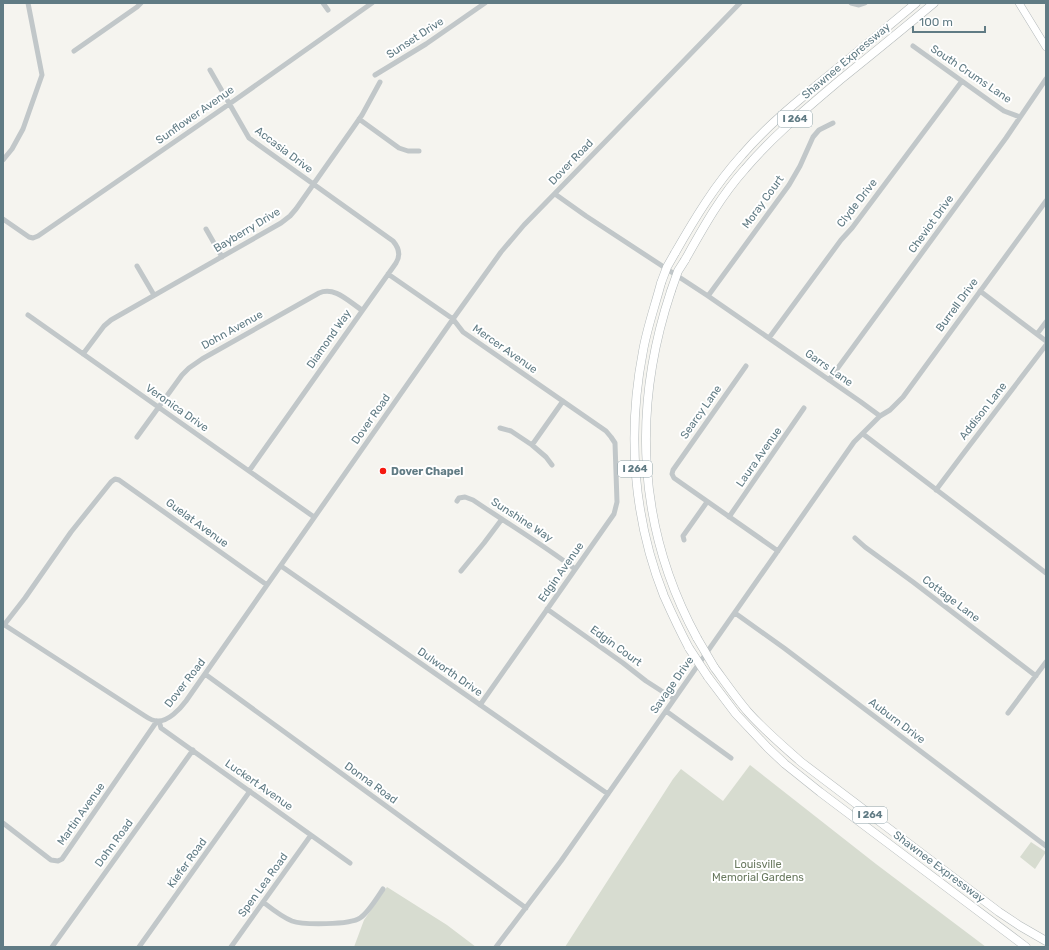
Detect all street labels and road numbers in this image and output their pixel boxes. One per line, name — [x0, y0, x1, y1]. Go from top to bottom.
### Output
street label: Sunset Drive — [384, 15, 446, 61]
street label: Shawnee Expressway — [799, 20, 893, 102]
street label: South Crums Lane — [928, 42, 1014, 106]
street label: Sunflower Avenue — [153, 83, 237, 147]
road number: I 264 — [778, 111, 812, 127]
street label: Accasia Drive — [253, 124, 315, 176]
street label: Dover Road — [546, 136, 596, 188]
street label: Moray Court — [739, 172, 787, 231]
street label: Clyde Drive — [834, 176, 880, 230]
street label: Cheviot Drive — [906, 192, 956, 256]
street label: Bayberry Drive — [211, 205, 283, 255]
street label: Burrell Drive — [933, 276, 981, 334]
street label: Diamond Way — [304, 307, 354, 371]
street label: Dohn Avenue — [199, 308, 265, 352]
street label: Mercer Avenue — [470, 322, 540, 376]
street label: Garrs Lane — [803, 347, 855, 389]
street label: Addison Lane — [957, 380, 1009, 442]
street label: Veronica Drive — [143, 382, 211, 434]
street label: Searcy Lane — [678, 383, 724, 441]
street label: Dover Road — [349, 391, 393, 447]
street label: Laura Avenue — [734, 425, 784, 489]
road number: I 264 — [618, 461, 652, 477]
street label: Sunshine Way — [489, 495, 555, 545]
street label: Guelat Avenue — [163, 496, 231, 550]
street label: Edgin Avenue — [536, 540, 586, 604]
street label: Cottage Lane — [920, 573, 982, 625]
street label: Edgin Court — [588, 623, 645, 669]
street label: Dulworth Drive — [415, 645, 485, 699]
street label: Savage Drive — [648, 654, 696, 716]
street label: Dover Road — [162, 656, 208, 710]
street label: Auburn Drive — [866, 696, 928, 746]
street label: Luckert Avenue — [223, 757, 295, 813]
street label: Donna Road — [342, 760, 400, 806]
street label: Martin Avenue — [55, 780, 107, 848]
road number: I 264 — [853, 807, 887, 823]
street label: Dohn Road — [92, 817, 136, 869]
street label: Shawnee Expressway — [891, 828, 987, 906]
street label: Kiefer Road — [165, 836, 209, 890]
street label: Spen Lea Road — [235, 850, 291, 920]

